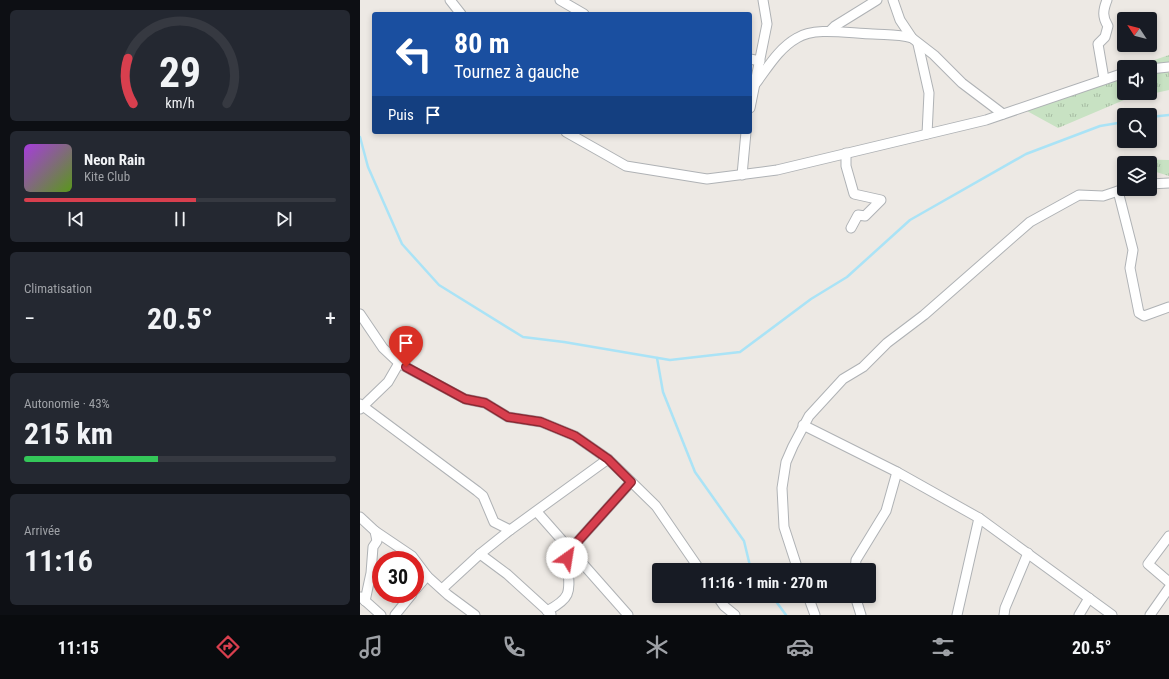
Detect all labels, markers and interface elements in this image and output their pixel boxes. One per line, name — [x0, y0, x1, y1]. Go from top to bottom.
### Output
north arrow — [1117, 12, 1157, 52]
map controls — [1117, 12, 1157, 196]
text: 80 m — [454, 27, 510, 60]
icon: left — [388, 28, 440, 80]
text: 29 — [159, 47, 201, 96]
button: sound — [1117, 60, 1157, 100]
text: Tournez à gauche — [454, 61, 579, 82]
text: km/h — [165, 94, 195, 110]
icon: arrive — [422, 104, 444, 126]
text: Puis — [388, 106, 414, 124]
button: search — [1117, 108, 1157, 148]
text: Neon Rain — [84, 151, 145, 169]
button: layers — [1117, 156, 1157, 196]
text: Kite Club — [84, 169, 130, 184]
icon: previous — [65, 208, 87, 230]
icon: pause — [169, 208, 191, 230]
icon: next — [273, 208, 295, 230]
text: Climatisation — [24, 281, 92, 296]
text: 20.5° — [147, 301, 213, 336]
text: − — [24, 306, 35, 331]
text: + — [325, 306, 336, 331]
pin — [389, 326, 423, 367]
icon: arrive — [395, 332, 417, 354]
text: Autonomie · 43% — [24, 396, 110, 411]
text: 215 km — [24, 416, 113, 451]
text: Arrivée — [24, 523, 60, 538]
position arrow — [546, 537, 588, 579]
text: 11:16 — [24, 543, 93, 578]
speed limit sign: 30 — [372, 551, 424, 603]
text: 11:16 · 1 min · 270 m — [700, 574, 828, 592]
icon: directions — [214, 633, 242, 661]
icon: music — [357, 633, 385, 661]
icon: phone — [500, 633, 528, 661]
icon: climate — [643, 633, 671, 661]
icon: car — [786, 633, 814, 661]
icon: filters — [929, 633, 957, 661]
text: 11:15 — [58, 637, 99, 658]
text: 20.5° — [1072, 637, 1111, 658]

